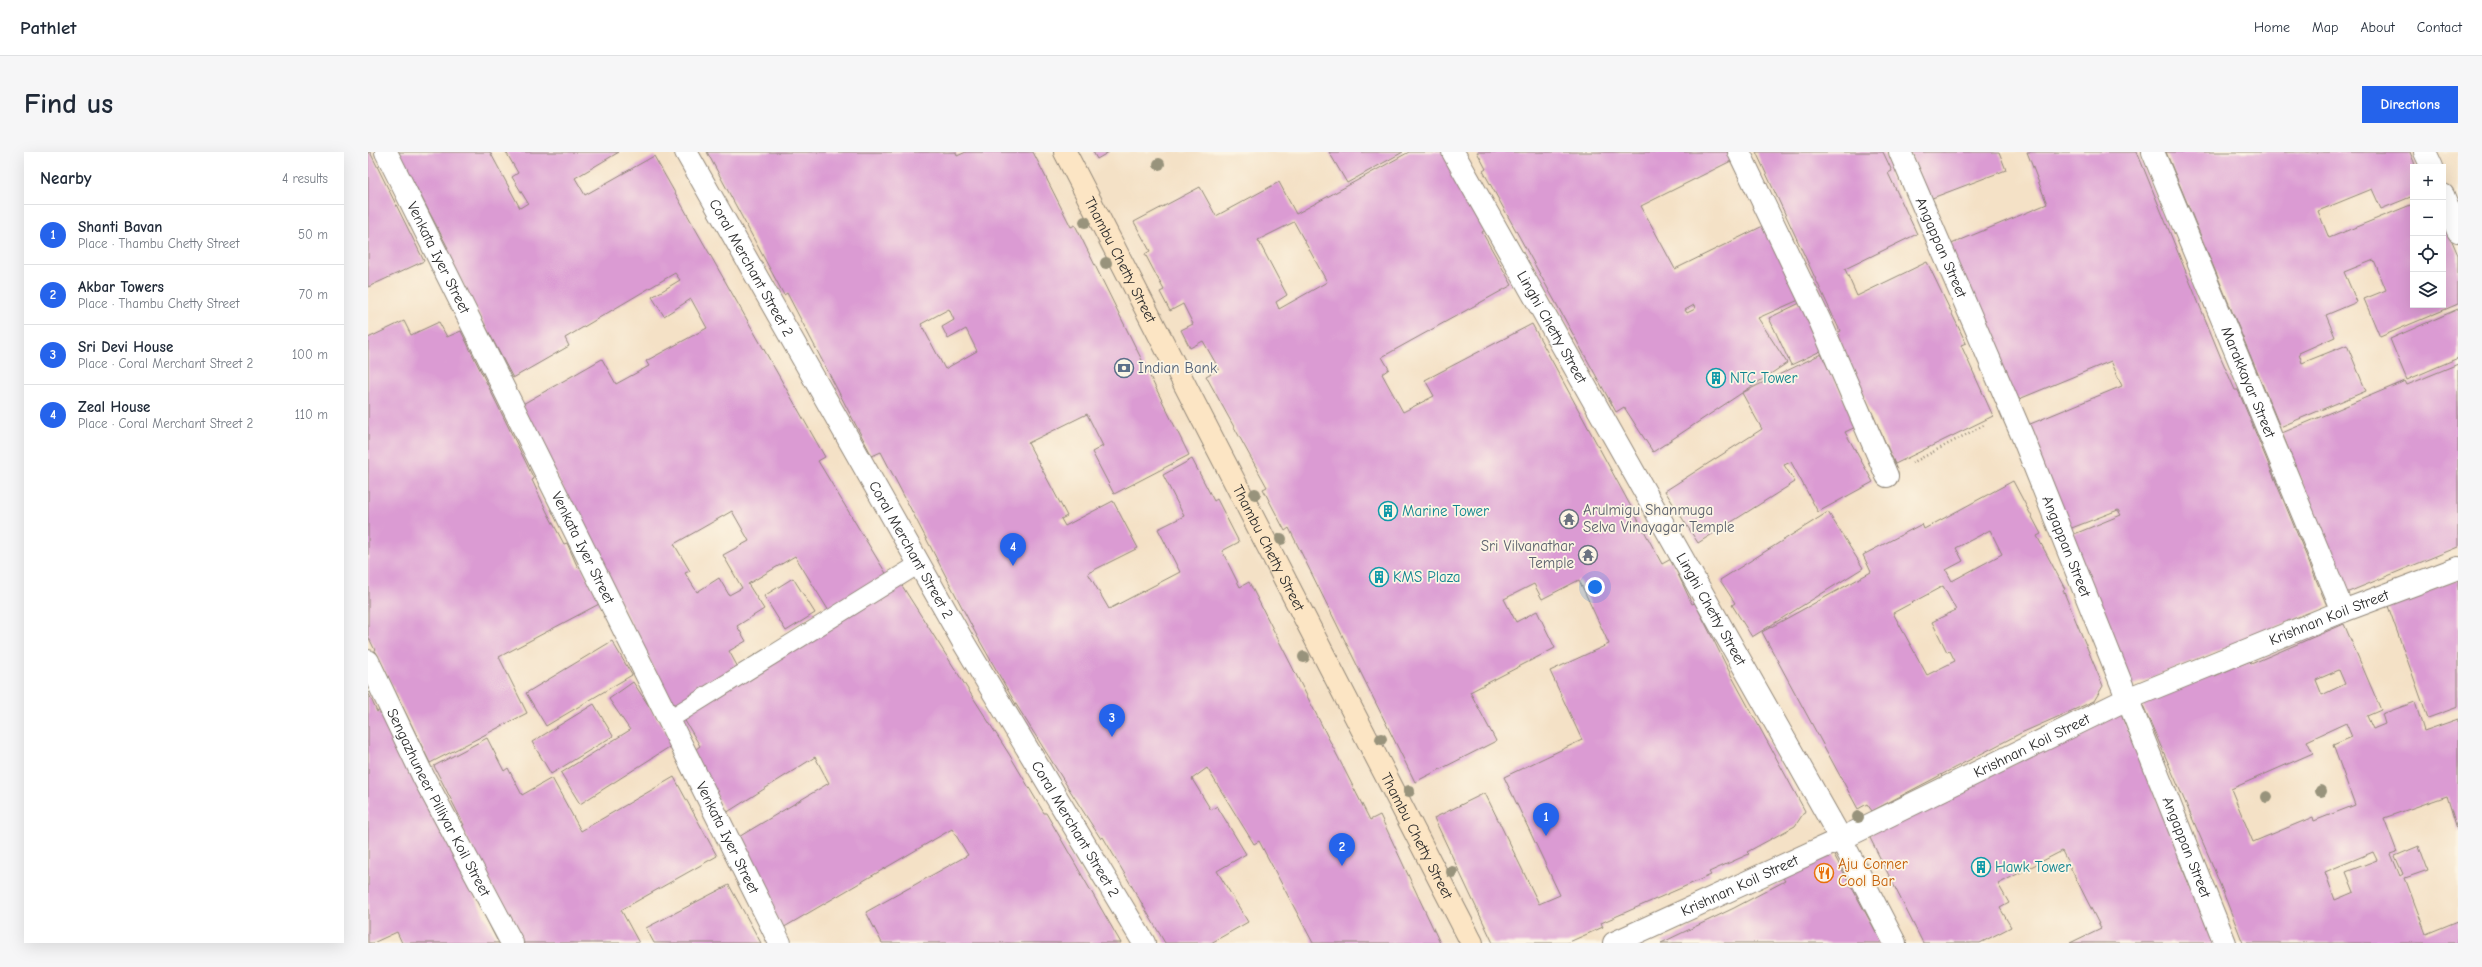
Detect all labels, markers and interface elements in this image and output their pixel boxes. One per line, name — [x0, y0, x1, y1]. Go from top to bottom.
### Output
text: Pathlet — [20, 17, 76, 39]
text: Home — [2254, 19, 2290, 36]
text: Map — [2312, 19, 2338, 36]
text: About — [2360, 19, 2395, 36]
text: Contact — [2417, 19, 2462, 36]
button: Directions — [2362, 86, 2458, 123]
text: Find us — [24, 88, 113, 120]
map controls — [2410, 164, 2446, 308]
button: + — [2410, 164, 2446, 200]
text: Nearby — [40, 169, 91, 188]
text: 4 results — [282, 171, 328, 186]
street label: Thambu Chetty Street — [1080, 193, 1161, 326]
street label: Angappan Street — [1912, 195, 1971, 301]
street label: Coral Merchant Street 2 — [705, 196, 798, 340]
street label: Venkata Iyer Street — [403, 199, 474, 317]
button: − — [2410, 200, 2446, 236]
text: Shanti Bavan — [78, 218, 162, 236]
text: 1 — [50, 227, 56, 242]
text: 50 m — [298, 227, 328, 242]
text: Place · Thambu Chetty Street — [78, 236, 239, 251]
button: locate — [2410, 236, 2446, 272]
street label: Linghi Chetty Street — [1513, 268, 1591, 387]
button: layers — [2410, 272, 2446, 308]
text: Akbar Towers — [78, 278, 164, 296]
text: 2 — [50, 287, 56, 302]
text: 70 m — [299, 287, 328, 302]
text: Place · Thambu Chetty Street — [78, 296, 239, 311]
street label: Marakkayar Street — [2217, 324, 2279, 441]
text: Sri Devi House — [78, 338, 173, 356]
text: 3 — [50, 347, 56, 362]
text: 100 m — [292, 347, 328, 362]
text: Place · Coral Merchant Street 2 — [78, 356, 253, 371]
bank icon: Indian Bank — [1113, 357, 1135, 379]
place label: Indian Bank — [1138, 359, 1218, 377]
building icon: NTC Tower — [1705, 367, 1727, 389]
place label: NTC Tower — [1730, 369, 1798, 387]
text: Zeal House — [78, 398, 150, 416]
text: 4 — [50, 407, 56, 422]
text: 110 m — [295, 407, 328, 422]
text: Place · Coral Merchant Street 2 — [78, 416, 253, 431]
street label: Coral Merchant Street 2 — [865, 478, 957, 622]
street label: Thambu Chetty Street — [1229, 482, 1309, 614]
street label: Venkata Iyer Street — [548, 489, 619, 607]
street label: Angappan Street — [2038, 493, 2095, 600]
building icon: Marine Tower — [1377, 500, 1399, 522]
place label: Arulmigu Shanmuga Selva Vinayagar Temple — [1583, 501, 1735, 536]
place label: Marine Tower — [1402, 502, 1489, 520]
temple icon: Arulmigu Shanmuga Selva Vinayagar Temple — [1558, 508, 1580, 530]
pin: 4 — [1000, 533, 1026, 566]
place label: Sri Vilvanathar Temple — [1481, 537, 1574, 572]
temple icon: Sri Vilvanathar Temple — [1577, 544, 1599, 566]
street label: Linghi Chetty Street — [1672, 550, 1750, 669]
building icon: KMS Plaza — [1368, 566, 1390, 588]
place label: KMS Plaza — [1393, 568, 1461, 586]
your location — [1585, 577, 1605, 597]
street label: Krishnan Koil Street — [2267, 585, 2392, 649]
pin: 3 — [1099, 704, 1125, 737]
street label: Sengazhuneer Pilliyar Koil Street — [383, 705, 495, 900]
street label: Krishnan Koil Street — [1971, 709, 2093, 782]
street label: Coral Merchant Street 2 — [1028, 758, 1123, 900]
street label: Thambu Chetty Street — [1377, 770, 1457, 903]
street label: Venkata Iyer Street — [692, 779, 763, 897]
street label: Angappan Street — [2158, 794, 2215, 901]
pin: 1 — [1533, 803, 1559, 836]
pin: 2 — [1329, 833, 1355, 866]
street label: Krishnan Koil Street — [1678, 851, 1802, 920]
place label: Aju Corner Cool Bar — [1838, 855, 1908, 890]
building icon: Hawk Tower — [1970, 856, 1992, 878]
place label: Hawk Tower — [1995, 858, 2071, 876]
restaurant icon: Aju Corner Cool Bar — [1813, 862, 1835, 884]

